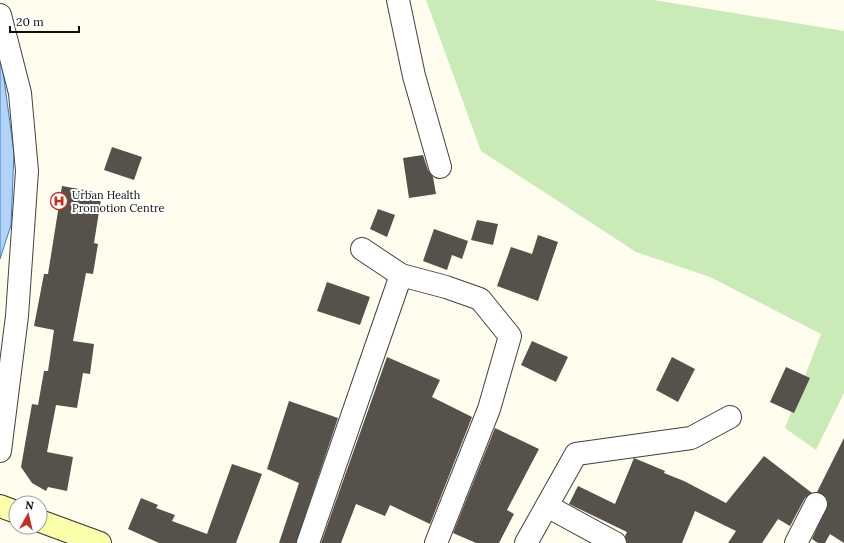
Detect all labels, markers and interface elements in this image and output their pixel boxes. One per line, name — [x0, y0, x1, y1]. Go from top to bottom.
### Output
scale bar — [10, 8, 79, 34]
text: 20 m — [16, 14, 44, 29]
place label: Urban Health Promotion Centre — [72, 188, 165, 215]
hospital icon: Urban Health Promotion Centre — [49, 191, 69, 211]
north arrow — [8, 495, 48, 535]
text: N — [24, 498, 35, 513]

